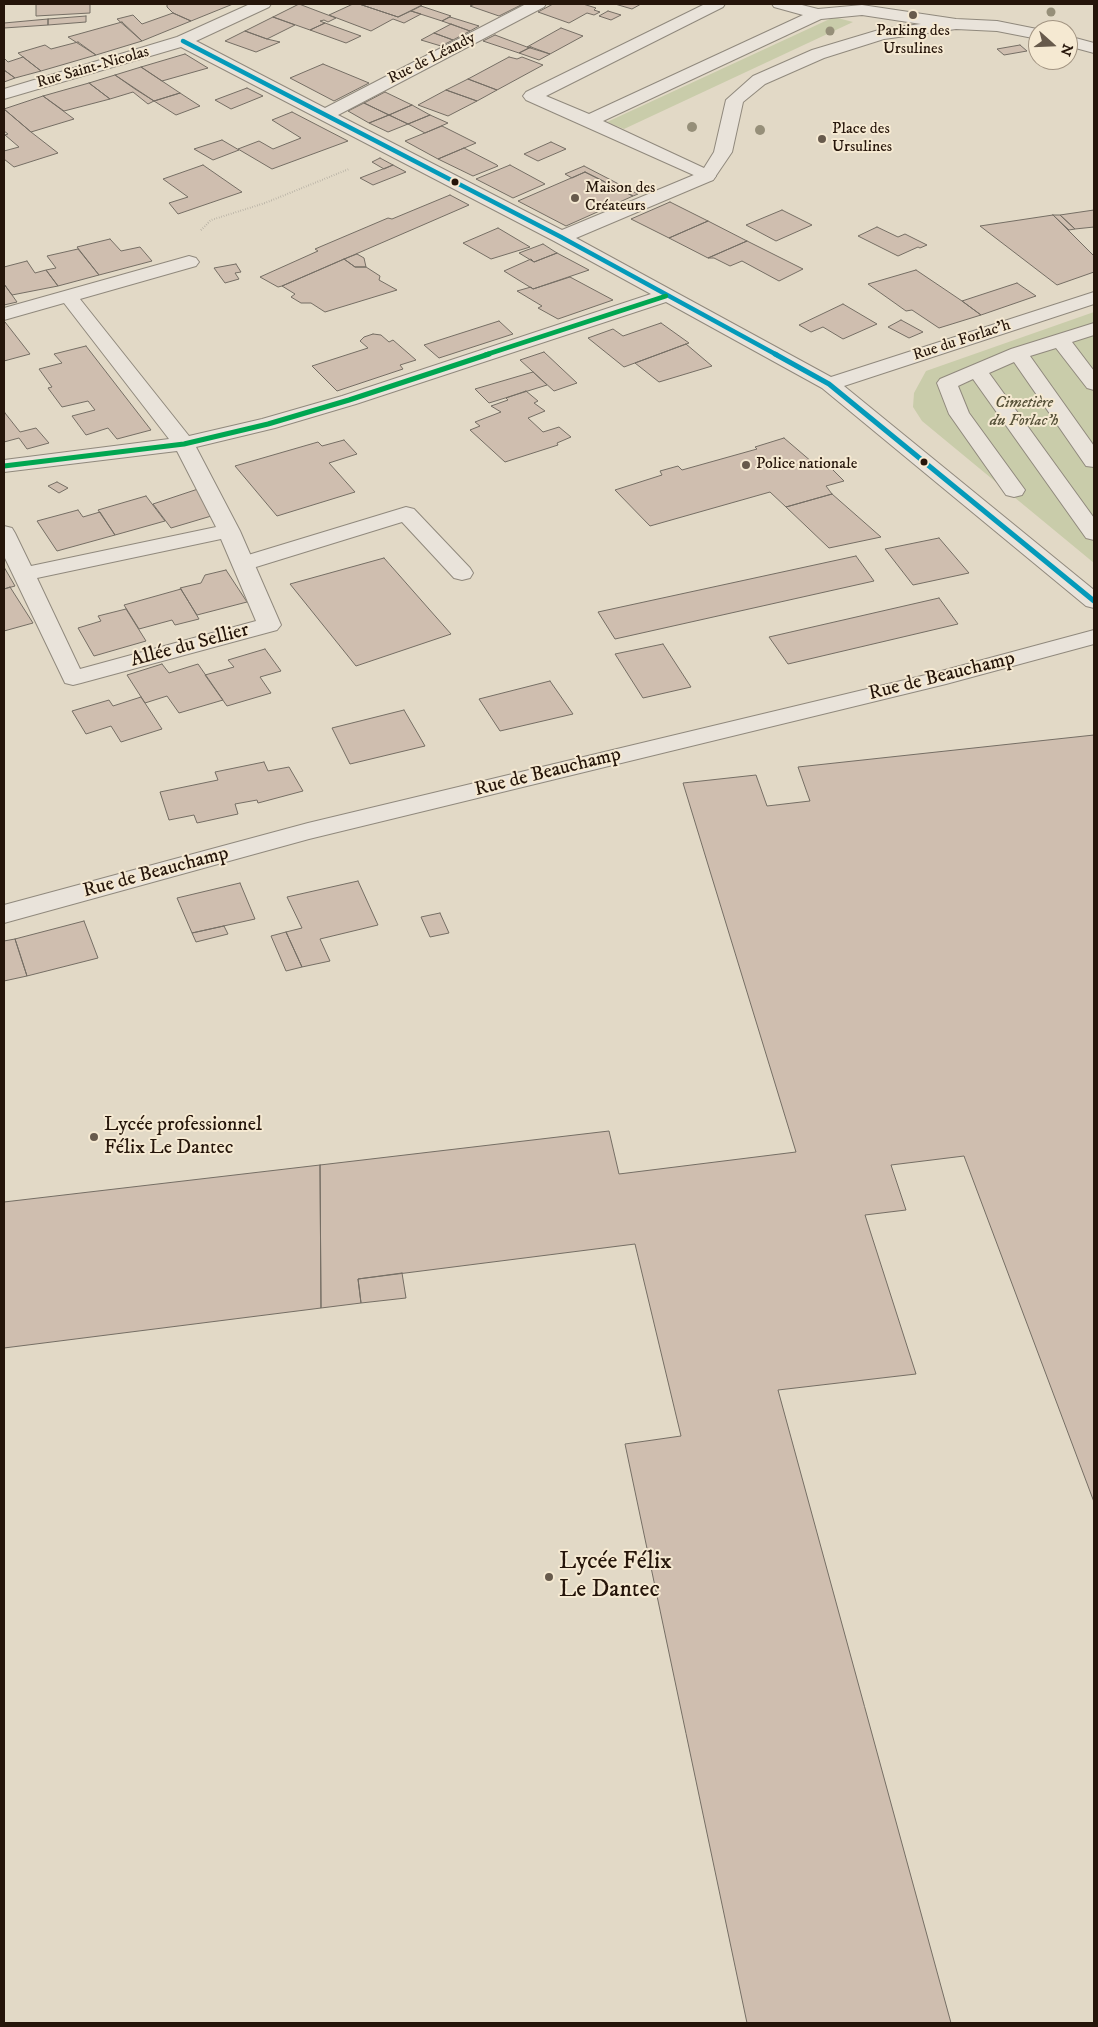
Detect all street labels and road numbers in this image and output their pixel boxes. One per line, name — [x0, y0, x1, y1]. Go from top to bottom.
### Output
street label: Rue de Léandy — [385, 29, 479, 89]
street label: Rue Saint-Nicolas — [35, 43, 151, 93]
street label: Rue du Forlac'h — [911, 316, 1013, 366]
street label: Allée du Sellier — [128, 619, 252, 673]
street label: Rue de Beauchamp — [866, 647, 1018, 707]
street label: Rue de Beauchamp — [472, 743, 624, 803]
street label: Rue de Beauchamp — [81, 842, 231, 904]

